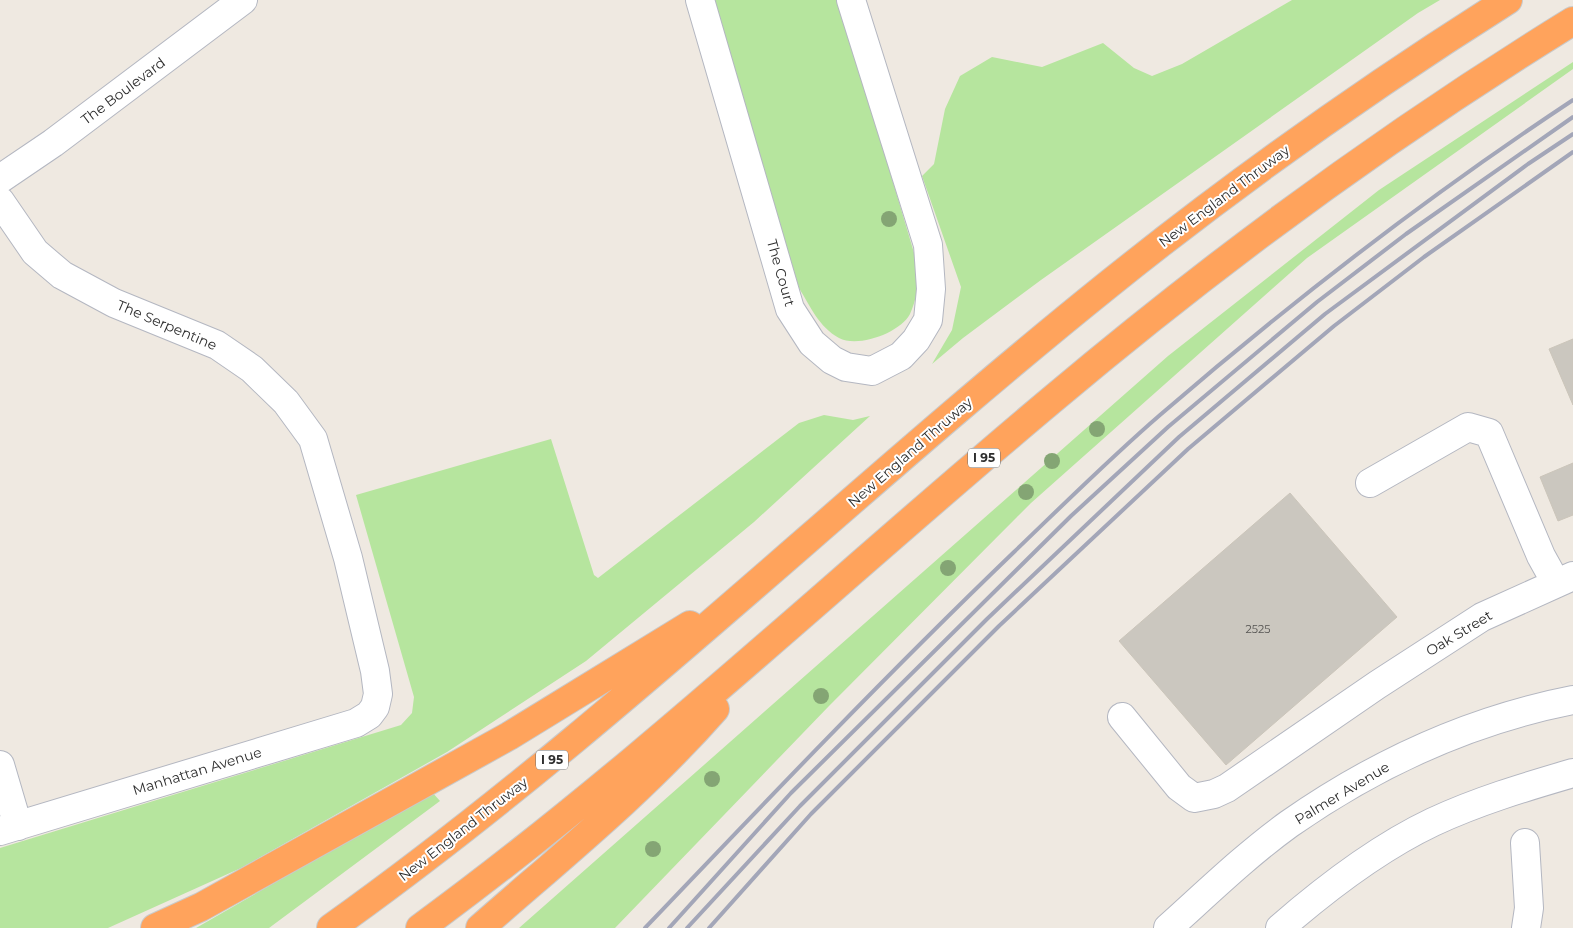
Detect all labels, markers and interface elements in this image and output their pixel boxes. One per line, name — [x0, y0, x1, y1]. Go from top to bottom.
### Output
street label: The Boulevard — [77, 53, 169, 129]
street label: New England Thruway — [1155, 141, 1293, 251]
street label: The Court — [763, 237, 799, 309]
street label: The Serpentine — [114, 296, 220, 354]
street label: New England Thruway — [844, 393, 976, 511]
road number: I 95 — [968, 448, 1000, 468]
street label: Oak Street — [1422, 606, 1496, 660]
house number: 2525 — [1246, 622, 1270, 636]
street label: Manhattan Avenue — [130, 743, 264, 799]
road number: I 95 — [536, 750, 568, 770]
street label: Palmer Avenue — [1291, 758, 1393, 828]
street label: New England Thruway — [395, 773, 531, 885]

